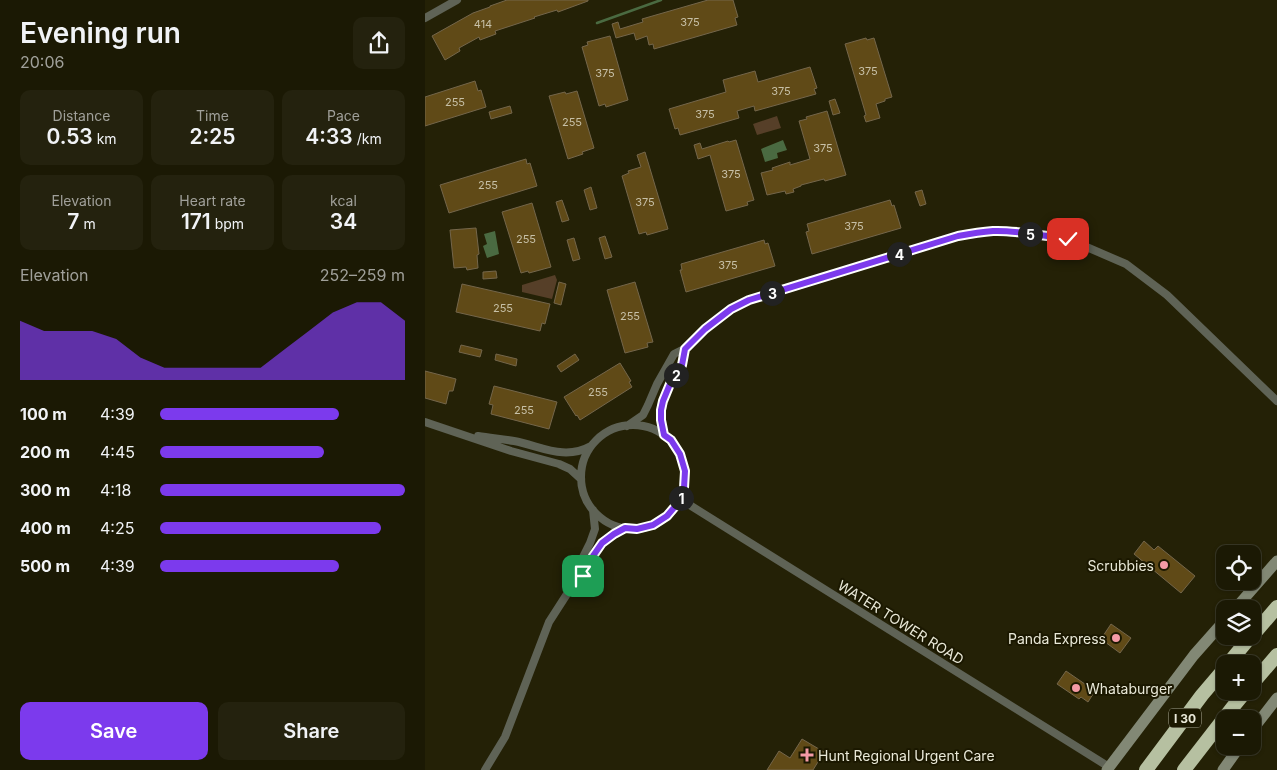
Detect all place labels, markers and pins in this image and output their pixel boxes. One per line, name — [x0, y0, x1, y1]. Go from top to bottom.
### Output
pin — [1047, 218, 1089, 260]
pin: 5 — [1017, 222, 1043, 246]
pin: 4 — [887, 242, 911, 266]
pin: 3 — [759, 280, 785, 306]
pin: 2 — [663, 362, 689, 388]
pin: 1 — [669, 486, 693, 510]
pin — [562, 555, 604, 597]
place label: Scrubbies — [1087, 557, 1154, 574]
marker: Scrubbies — [1158, 559, 1170, 571]
place label: Panda Express — [1008, 630, 1106, 647]
marker: Panda Express — [1110, 632, 1122, 644]
place label: Whataburger — [1086, 680, 1172, 697]
marker: Whataburger — [1070, 682, 1082, 694]
place label: Hunt Regional Urgent Care — [818, 747, 995, 764]
marker: Hunt Regional Urgent Care — [800, 748, 814, 762]

